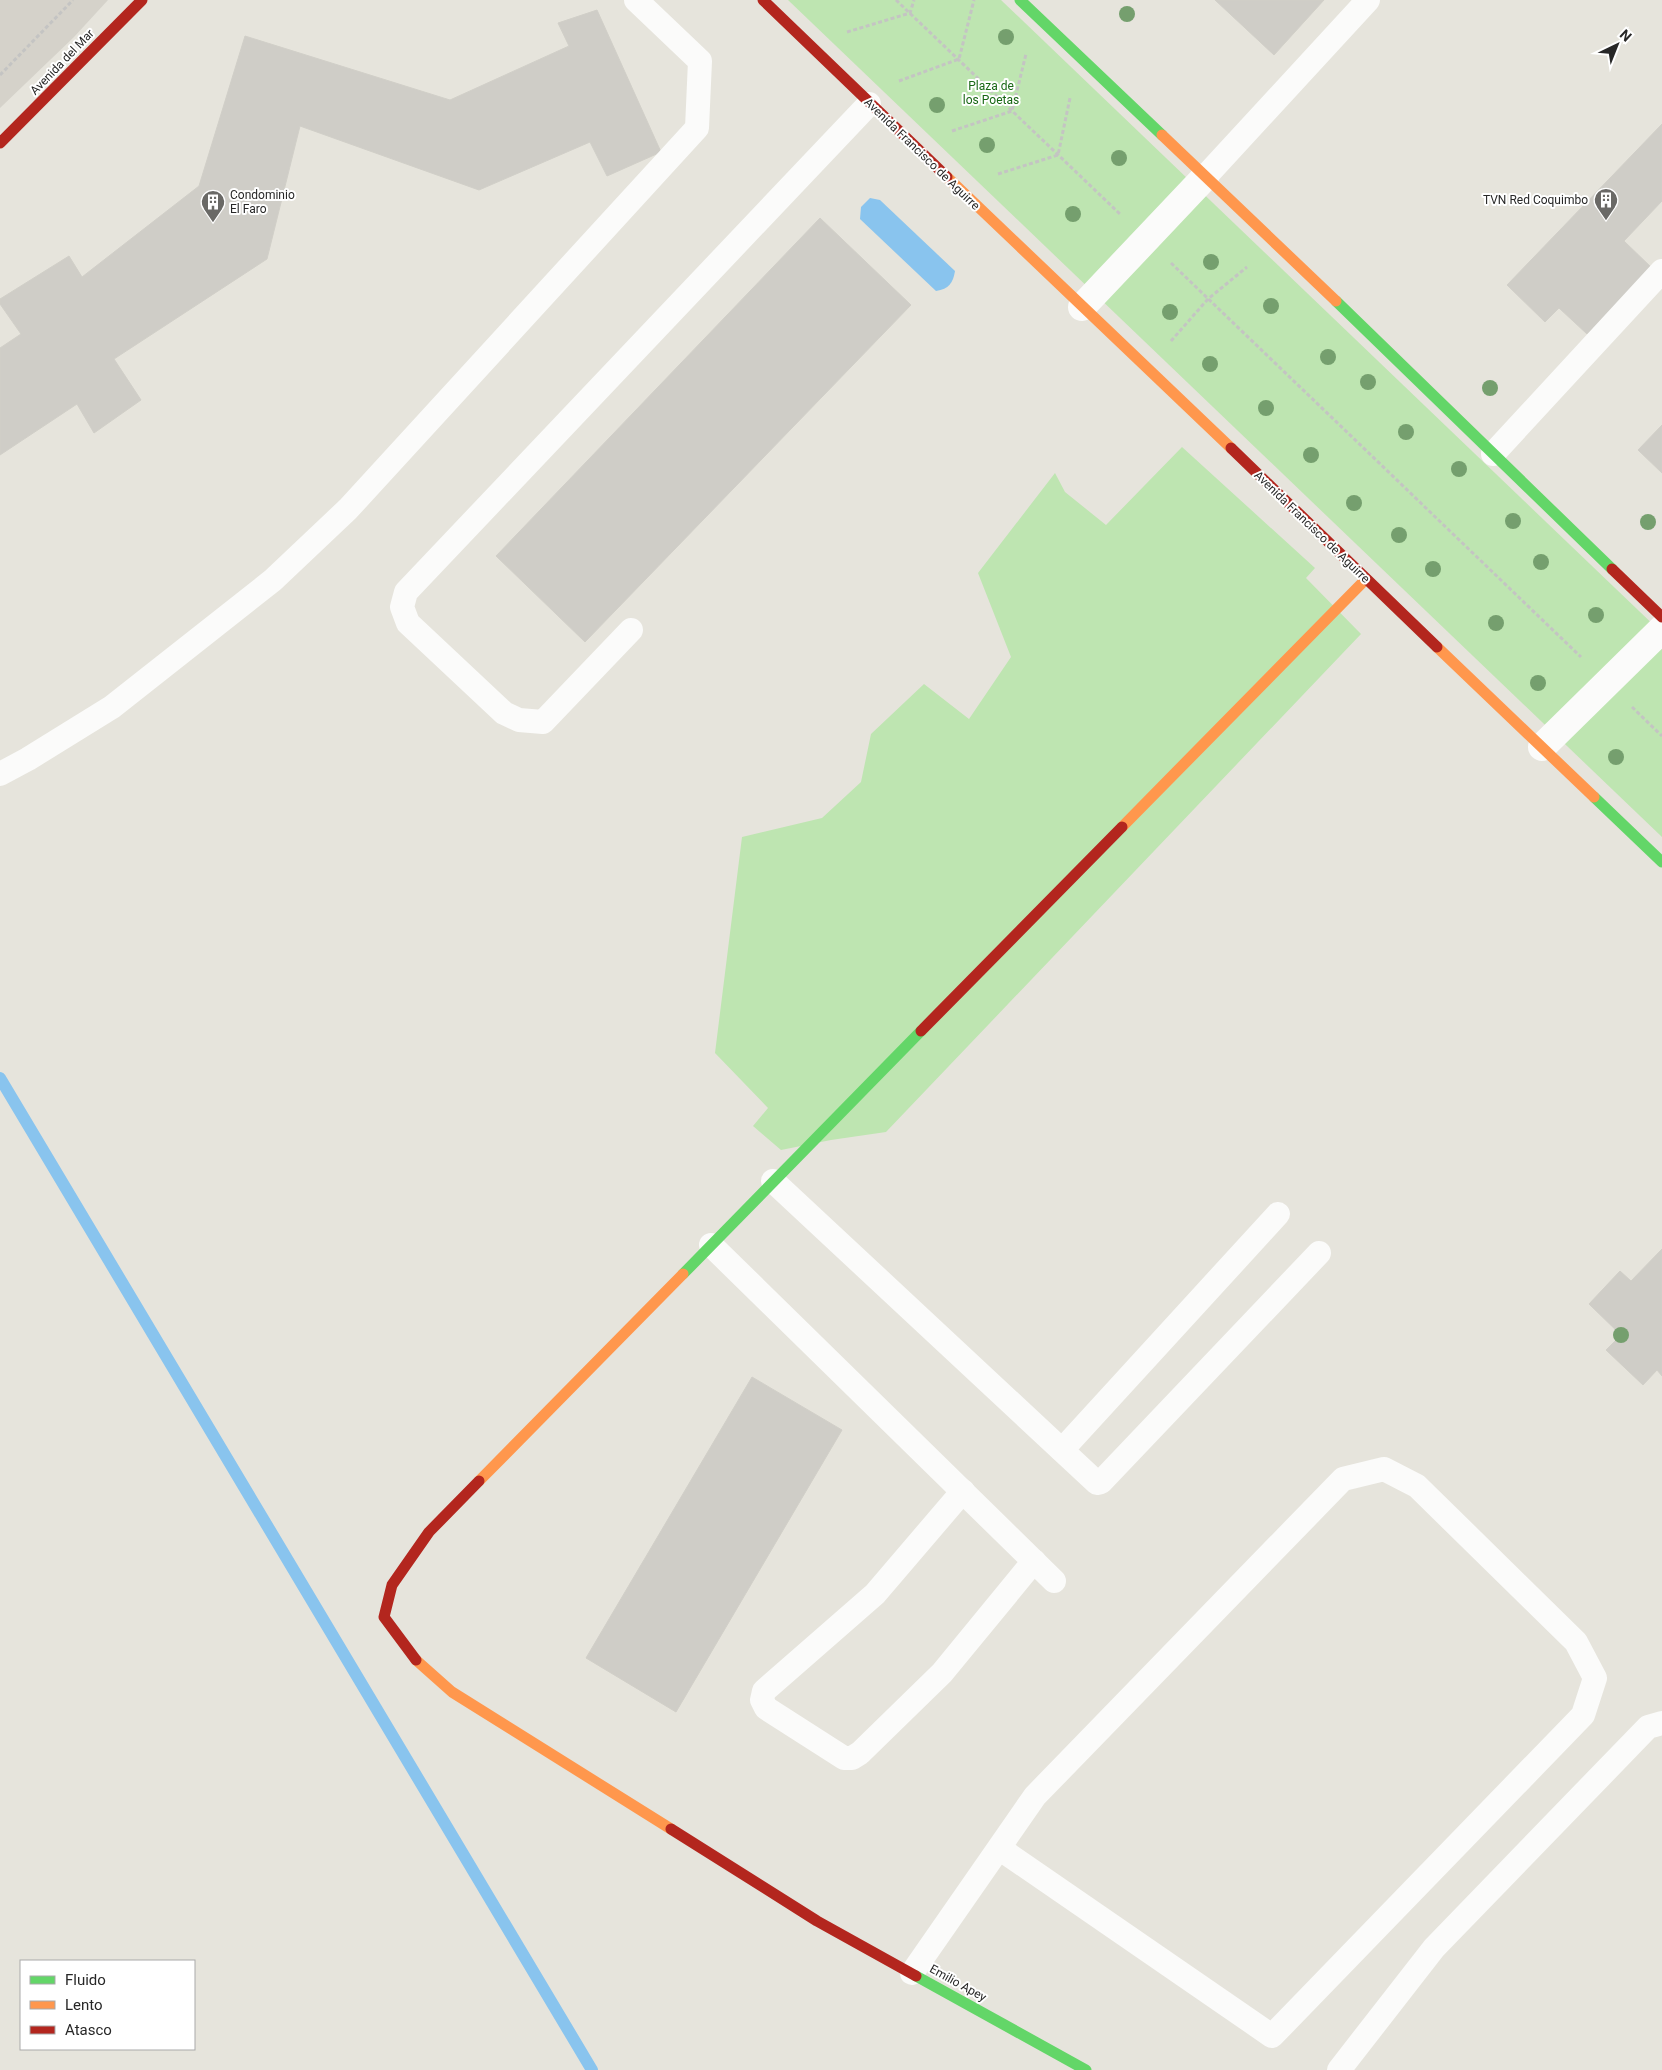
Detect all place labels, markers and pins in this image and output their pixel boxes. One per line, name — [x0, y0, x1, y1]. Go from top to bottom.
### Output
building icon: TVN Red Coquimbo — [1593, 187, 1619, 221]
place label: Condominio El Faro — [230, 188, 295, 216]
building icon: Condominio El Faro — [200, 189, 226, 223]
place label: TVN Red Coquimbo — [1483, 193, 1588, 207]

